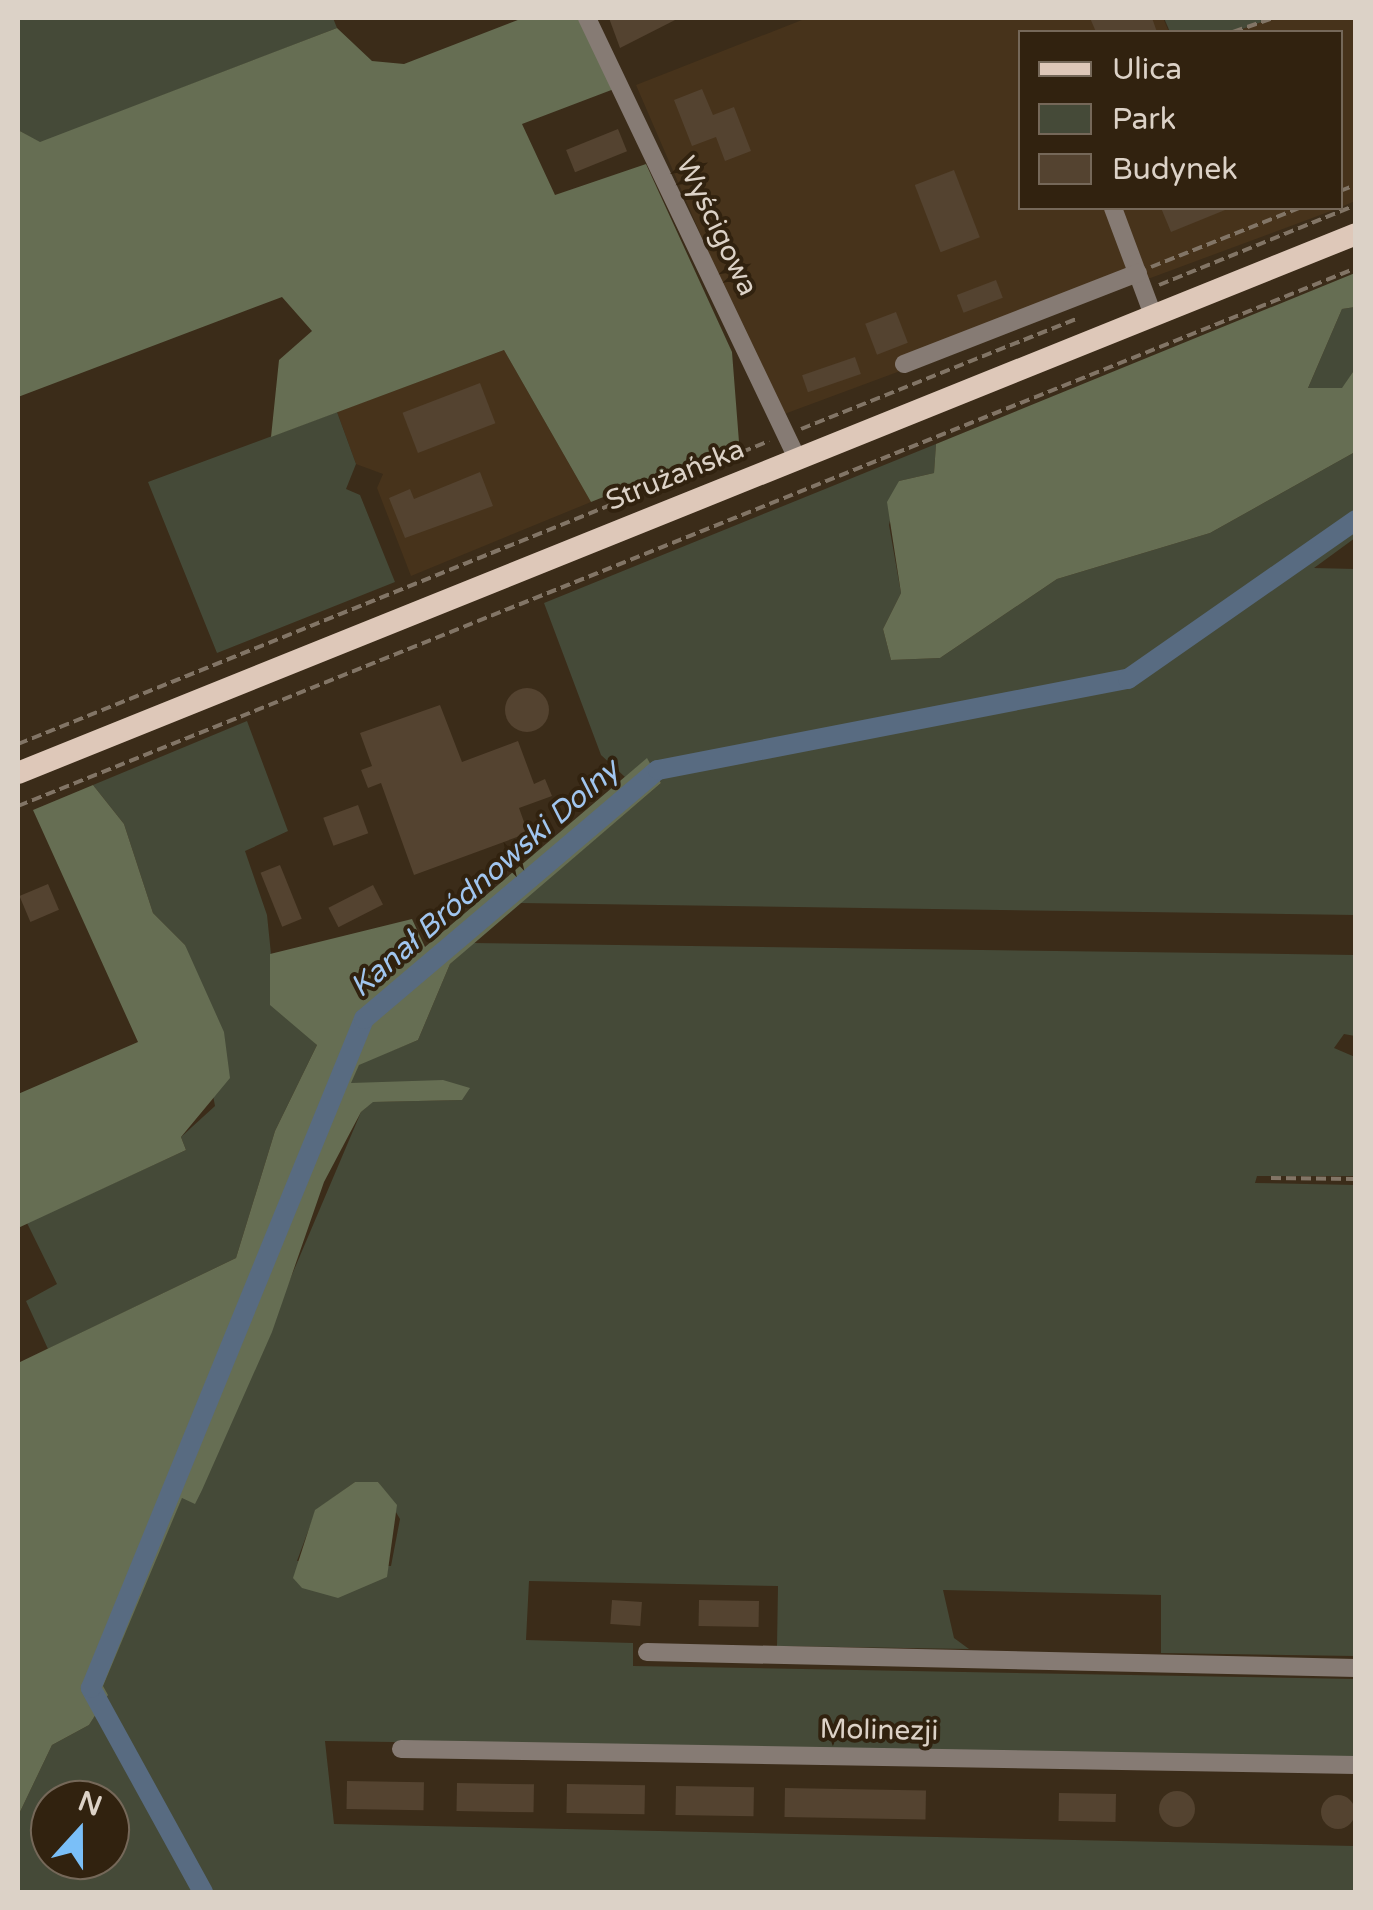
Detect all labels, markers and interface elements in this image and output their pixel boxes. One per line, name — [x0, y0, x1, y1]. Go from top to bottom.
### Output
legend — [1018, 30, 1343, 210]
text: Ulica — [1112, 51, 1182, 88]
text: Park — [1112, 101, 1176, 138]
street label: Wyścigowa — [669, 151, 765, 301]
text: Budynek — [1112, 151, 1238, 188]
street label: Strużańska — [601, 432, 749, 518]
water label: Kanał Bródnowski Dolny — [343, 752, 627, 1006]
street label: Molinezji — [819, 1712, 939, 1748]
north arrow — [30, 1780, 130, 1880]
text: N — [73, 1784, 107, 1824]

